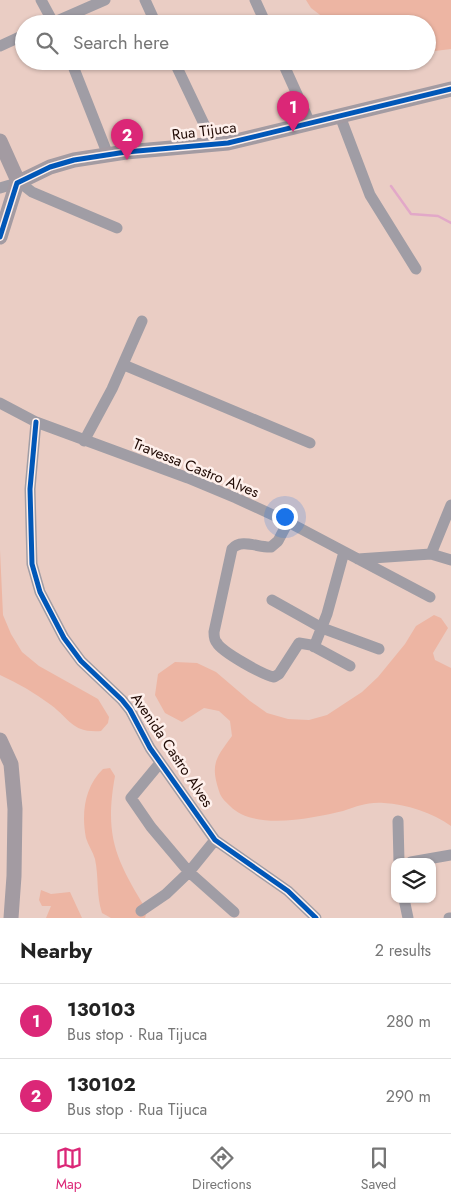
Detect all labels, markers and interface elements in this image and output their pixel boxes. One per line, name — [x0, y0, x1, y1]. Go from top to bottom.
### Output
search box — [15, 15, 436, 70]
icon: search — [33, 29, 61, 57]
text: Search here — [73, 29, 169, 56]
pin: 1 — [277, 91, 309, 132]
street label: Rua Tijuca — [170, 116, 238, 146]
pin: 2 — [111, 119, 143, 160]
street label: Travessa Castro Alves — [130, 433, 262, 503]
your location — [272, 504, 298, 530]
street label: Avenida Castro Alves — [126, 688, 218, 812]
map controls — [391, 858, 436, 903]
button: layers — [391, 858, 436, 903]
text: Nearby — [20, 936, 92, 966]
text: 2 results — [375, 939, 431, 962]
text: 130103 — [67, 996, 135, 1023]
text: 1 — [32, 1010, 40, 1033]
text: 280 m — [386, 1010, 431, 1033]
text: Bus stop · Rua Tijuca — [67, 1023, 207, 1046]
text: 130102 — [67, 1071, 136, 1098]
text: 2 — [31, 1085, 41, 1108]
text: 290 m — [386, 1085, 431, 1108]
text: Bus stop · Rua Tijuca — [67, 1098, 207, 1121]
tab: Map — [55, 1144, 83, 1194]
tab: Directions — [192, 1144, 251, 1194]
tab: Saved — [361, 1144, 396, 1194]

